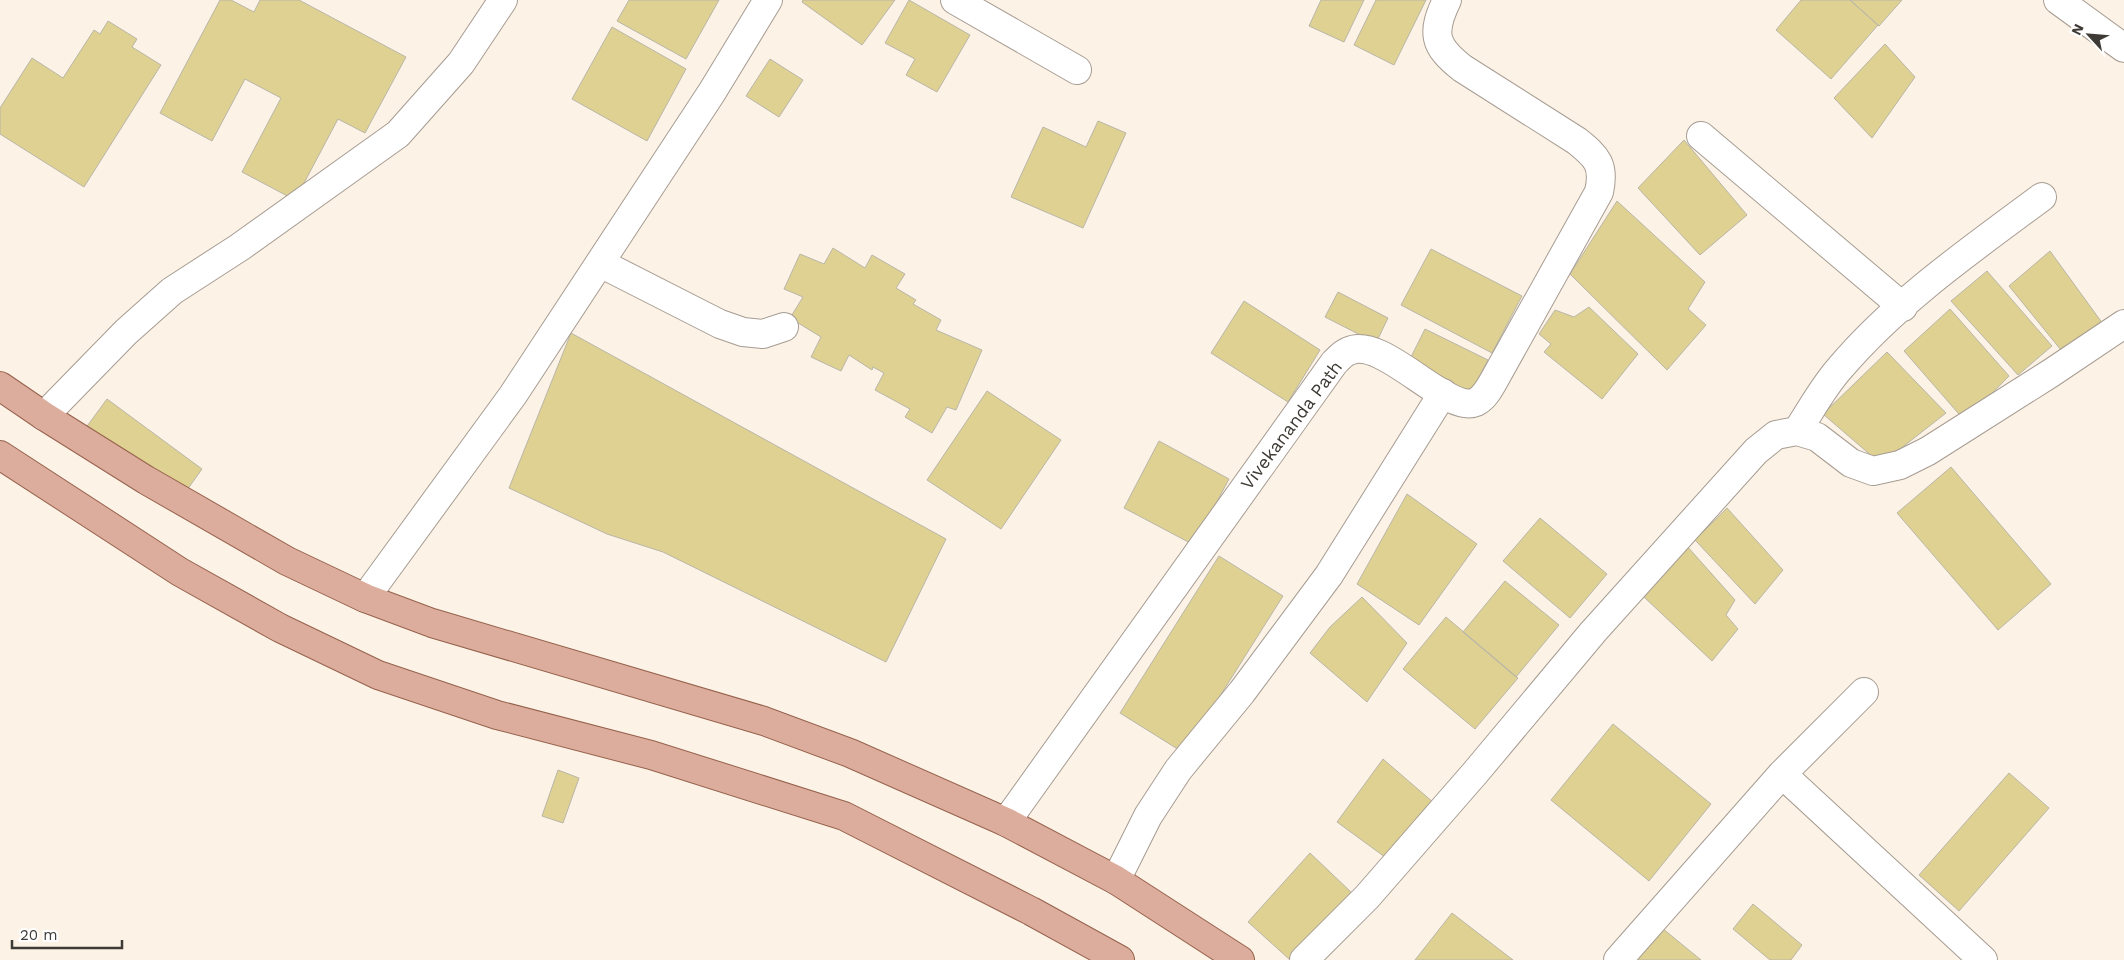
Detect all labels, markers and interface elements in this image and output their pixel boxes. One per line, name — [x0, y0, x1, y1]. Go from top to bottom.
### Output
north arrow — [2064, 10, 2114, 60]
text: N — [2068, 21, 2087, 37]
street label: Vivekananda Path — [1236, 357, 1346, 493]
scale bar — [12, 918, 122, 950]
text: 20 m — [20, 926, 58, 944]

